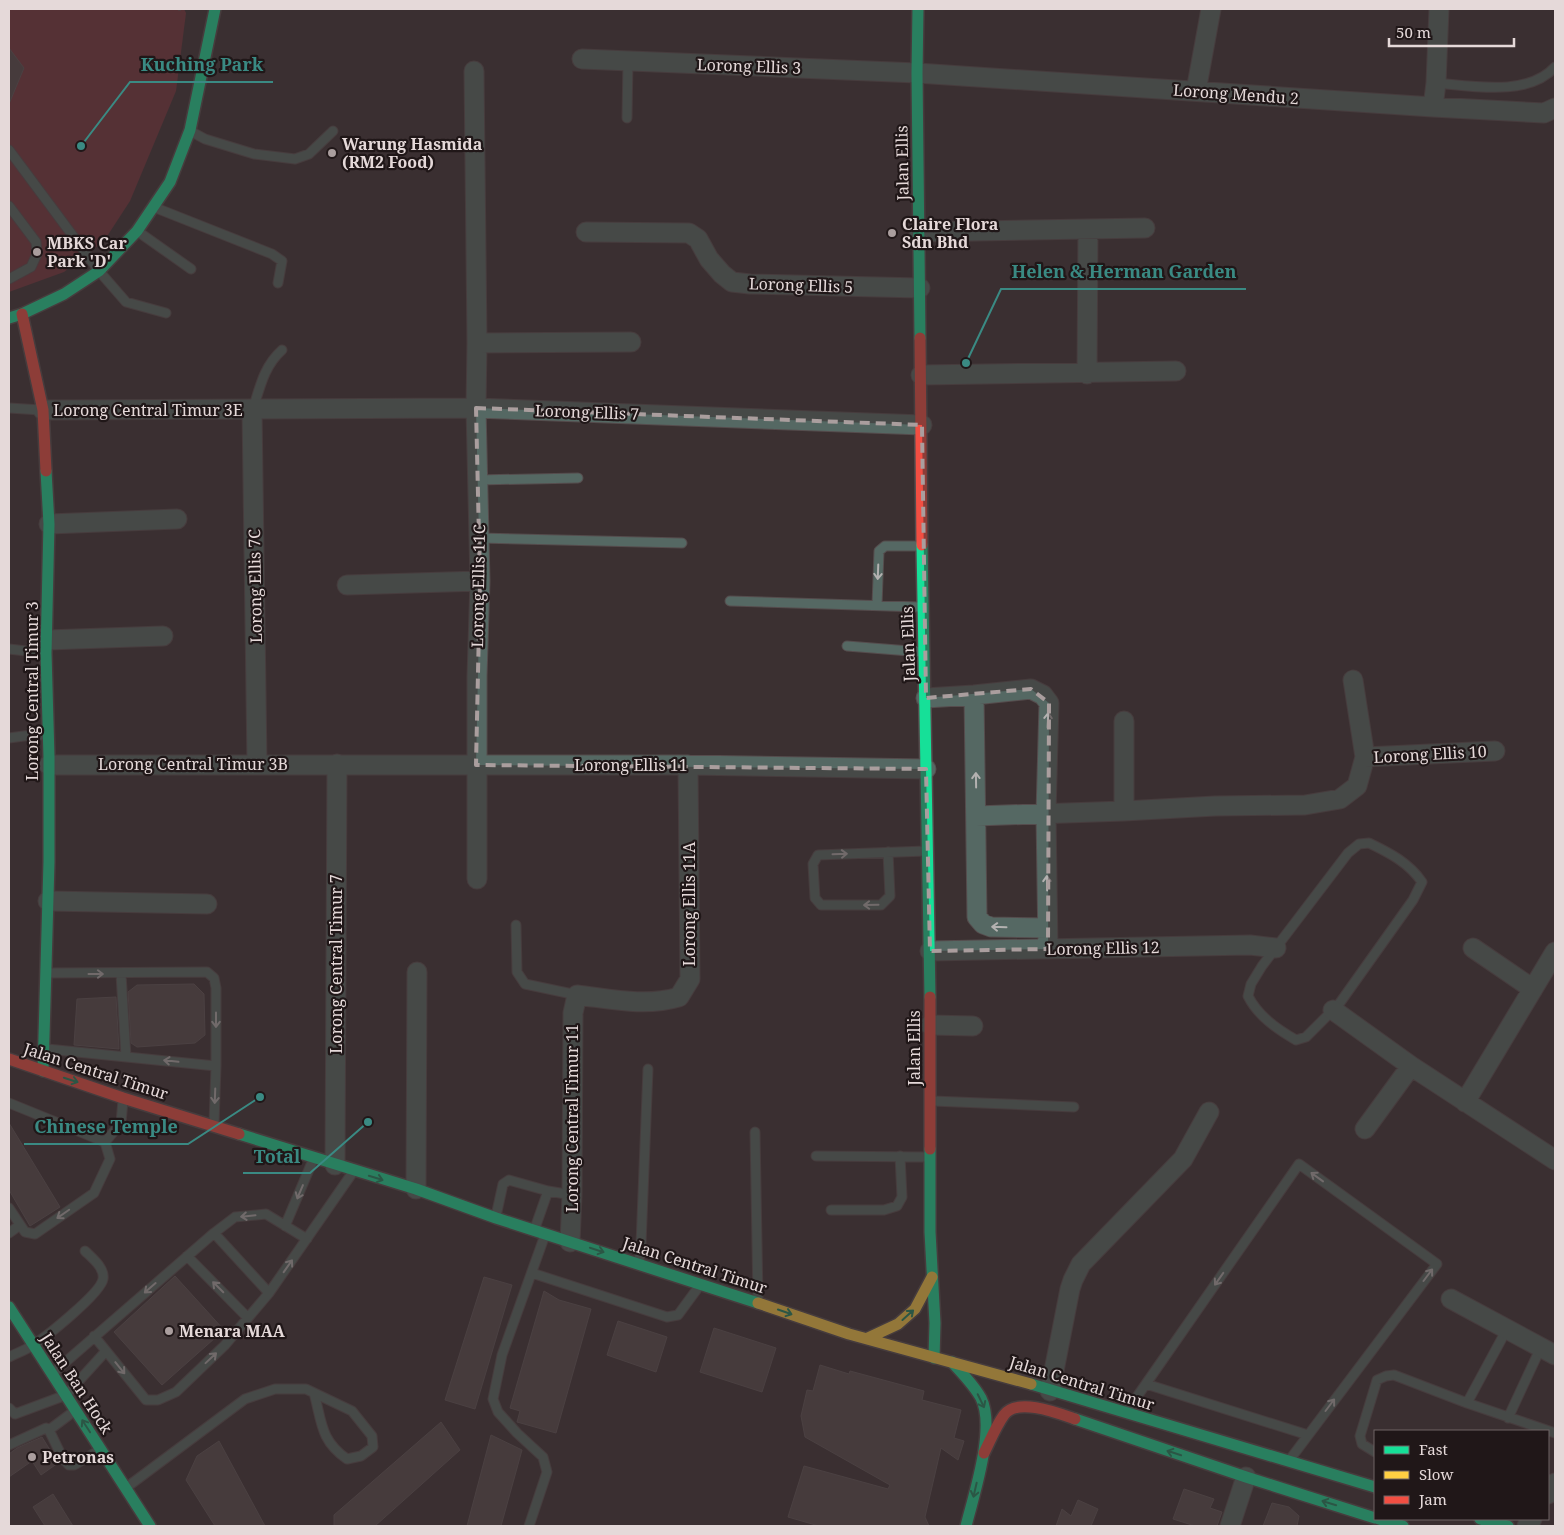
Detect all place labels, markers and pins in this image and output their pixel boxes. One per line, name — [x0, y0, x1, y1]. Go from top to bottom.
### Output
callout: Kuching Park — [130, 49, 273, 82]
place label: Warung Hasmida (RM2 Food) — [342, 133, 483, 173]
marker: Warung Hasmida (RM2 Food) — [326, 147, 338, 159]
place label: Claire Flora Sdn Bhd — [902, 213, 999, 253]
marker: Claire Flora Sdn Bhd — [886, 227, 898, 239]
place label: MBKS Car Park 'D' — [47, 232, 127, 272]
marker: MBKS Car Park 'D' — [31, 246, 43, 258]
callout: Helen & Herman Garden — [1001, 256, 1246, 289]
callout: Chinese Temple — [24, 1111, 188, 1144]
callout: Total — [243, 1140, 310, 1173]
place label: Menara MAA — [179, 1320, 286, 1342]
marker: Menara MAA — [163, 1325, 175, 1337]
place label: Petronas — [42, 1446, 114, 1468]
marker: Petronas — [26, 1451, 38, 1463]

